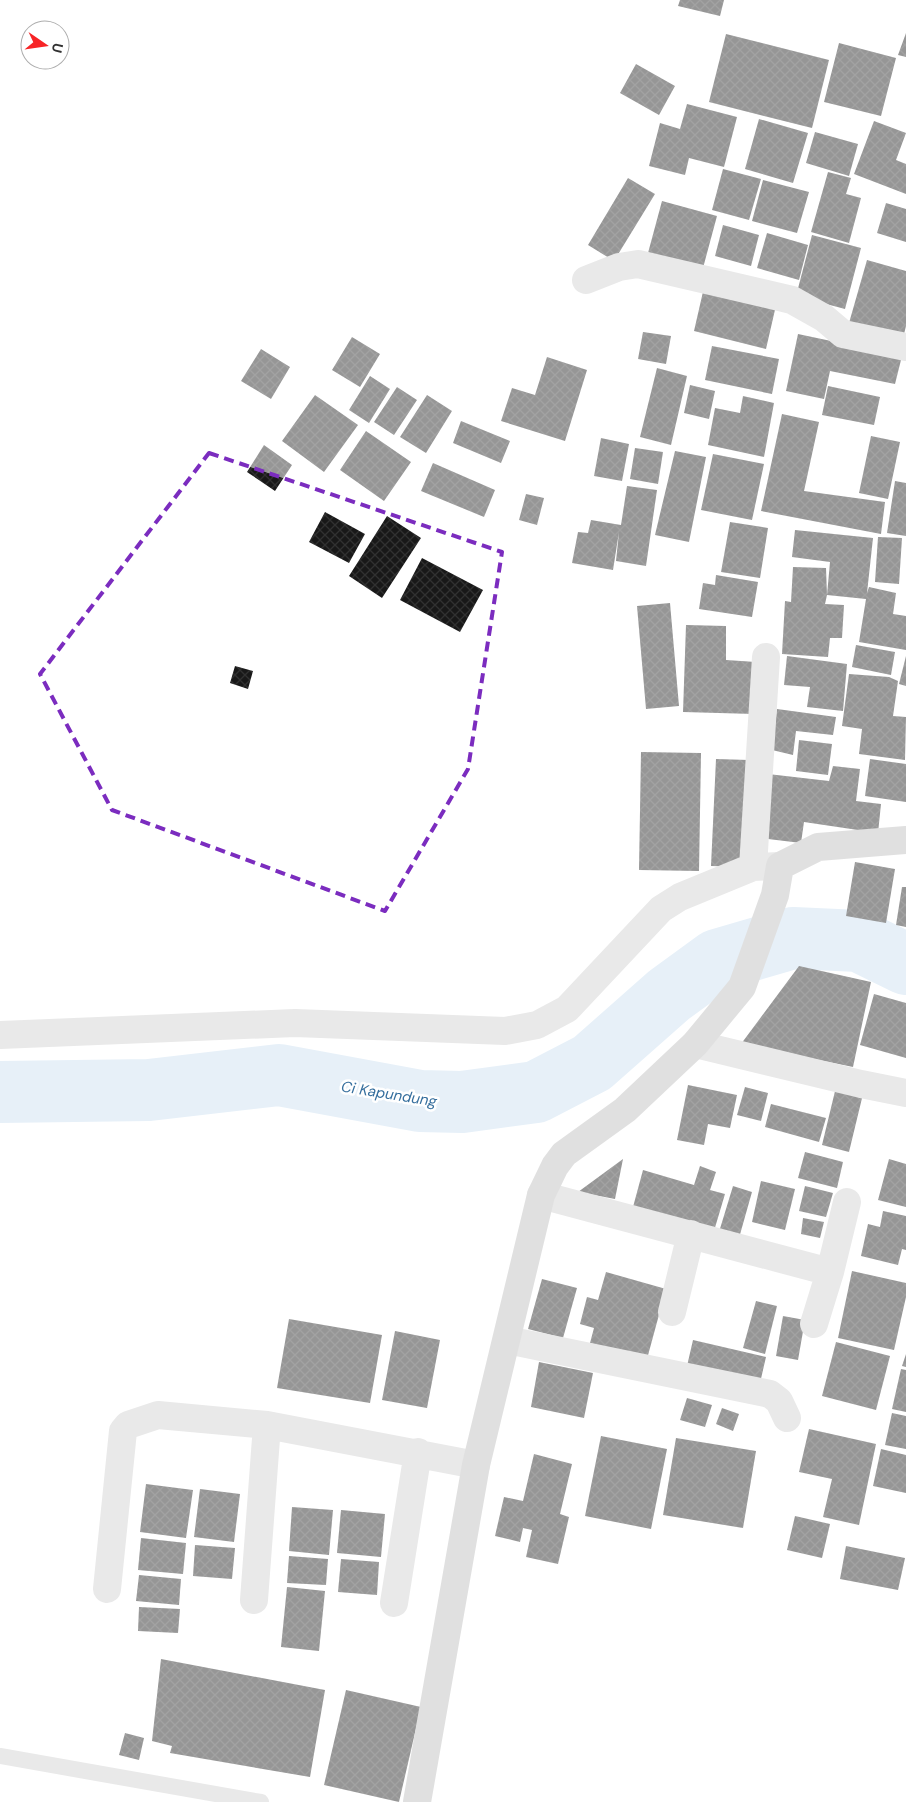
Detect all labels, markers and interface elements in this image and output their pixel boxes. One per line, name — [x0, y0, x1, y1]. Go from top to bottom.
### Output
north arrow — [20, 20, 70, 70]
text: U — [48, 41, 68, 55]
water label: Ci Kapundung — [340, 1077, 439, 1112]

